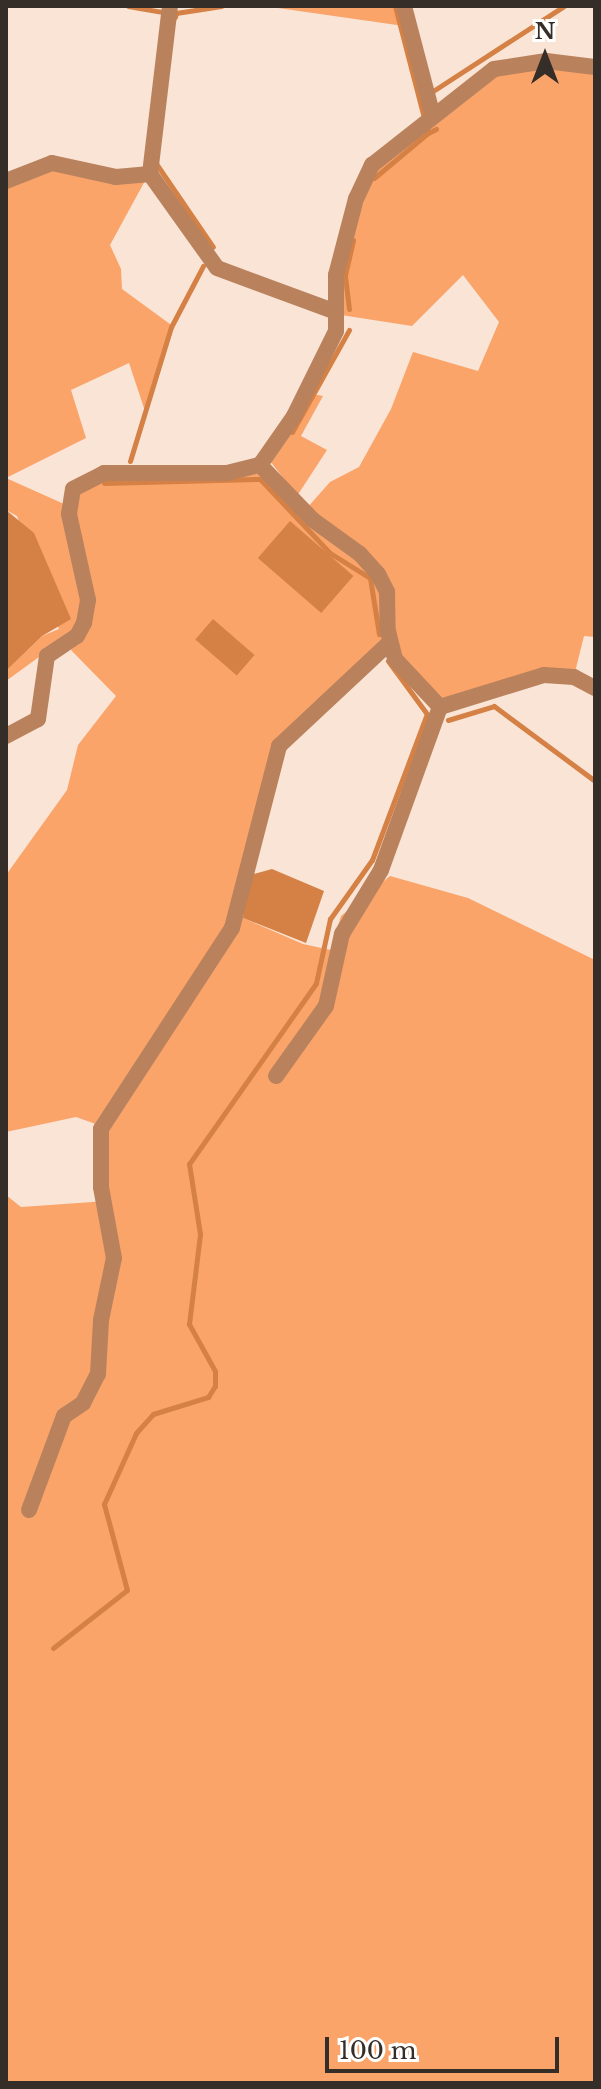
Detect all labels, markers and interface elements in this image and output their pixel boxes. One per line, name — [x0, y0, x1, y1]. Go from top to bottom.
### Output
north arrow — [505, 16, 585, 96]
text: N — [535, 18, 555, 45]
scale bar — [329, 2021, 563, 2071]
text: 100 m — [339, 2036, 417, 2065]

